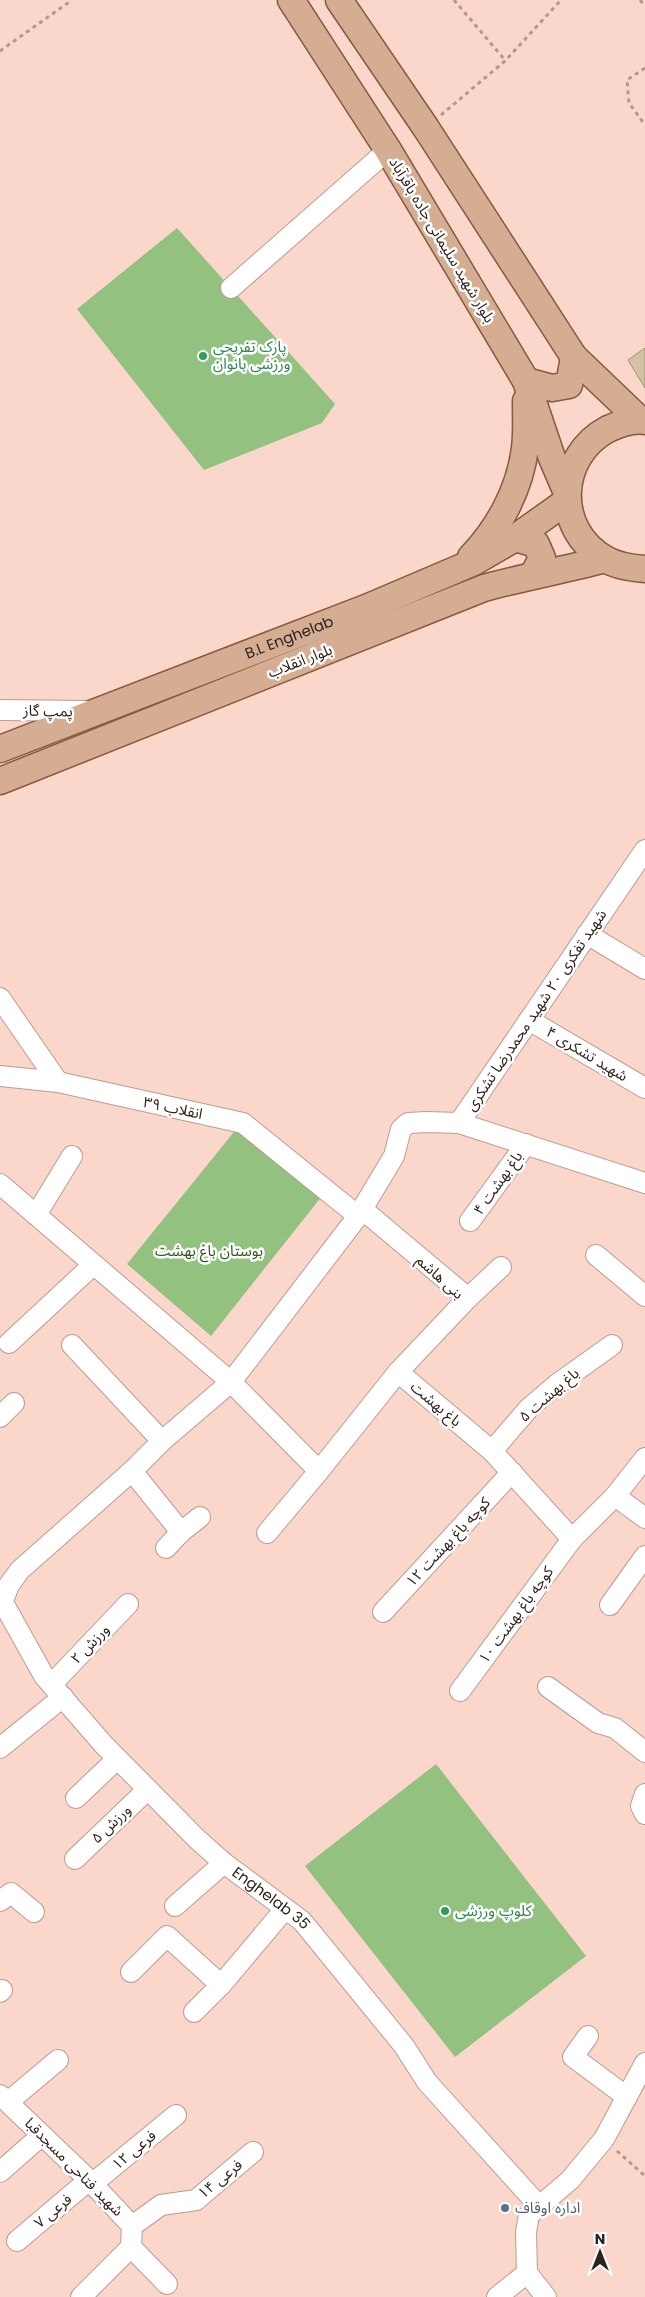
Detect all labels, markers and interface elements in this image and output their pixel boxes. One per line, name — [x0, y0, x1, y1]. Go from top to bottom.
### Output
street label: بلوار شهید سلیمانی جاده باقرآباد — [385, 153, 500, 326]
place label: پارک تفریحی ورزشی بانوان — [213, 336, 290, 374]
marker: پارک تفریحی ورزشی بانوان — [197, 350, 209, 362]
street label: B.L Enghelab — [242, 611, 336, 664]
street label: بلوار انقلاب — [264, 639, 335, 682]
street label: پمپ گاز — [22, 700, 73, 722]
street label: شهید تفکری ۲۰ شهید محمدرضا تشکری — [460, 905, 611, 1115]
street label: شهید تشکری ۴ — [543, 1021, 632, 1086]
street label: انقلاب ۳۹ — [142, 1091, 205, 1124]
street label: باغ بهشت ۴ — [468, 1147, 529, 1220]
park label: بوستان باغ بهشت — [155, 1240, 263, 1263]
street label: بنی هاشم — [411, 1250, 469, 1304]
street label: باغ بهشت ۵ — [514, 1363, 585, 1428]
street label: باغ بهشت — [405, 1376, 466, 1433]
street label: کوچه باغ بهشت ۱۲ — [401, 1492, 497, 1592]
street label: کوچه باغ بهشت ۱۰ — [473, 1561, 560, 1669]
street label: ورزش ۲ — [65, 1619, 114, 1668]
street label: ورزش ۵ — [86, 1799, 135, 1848]
street label: Enghelab 35 — [228, 1862, 316, 1933]
place label: کلوپ ورزشی — [455, 1900, 533, 1921]
marker: کلوپ ورزشی — [439, 1905, 451, 1917]
street label: شهید فتاحی مسجدقبا — [20, 2113, 129, 2221]
street label: فرعی ۱۲ — [107, 2125, 161, 2174]
street label: فرعی ۱۴ — [193, 2154, 247, 2203]
street label: فرعی ۷ — [29, 2188, 76, 2233]
place label: اداره اوقاف — [515, 2197, 580, 2218]
marker: اداره اوقاف — [499, 2202, 511, 2214]
north arrow — [575, 2227, 625, 2277]
text: N — [595, 2229, 605, 2249]

